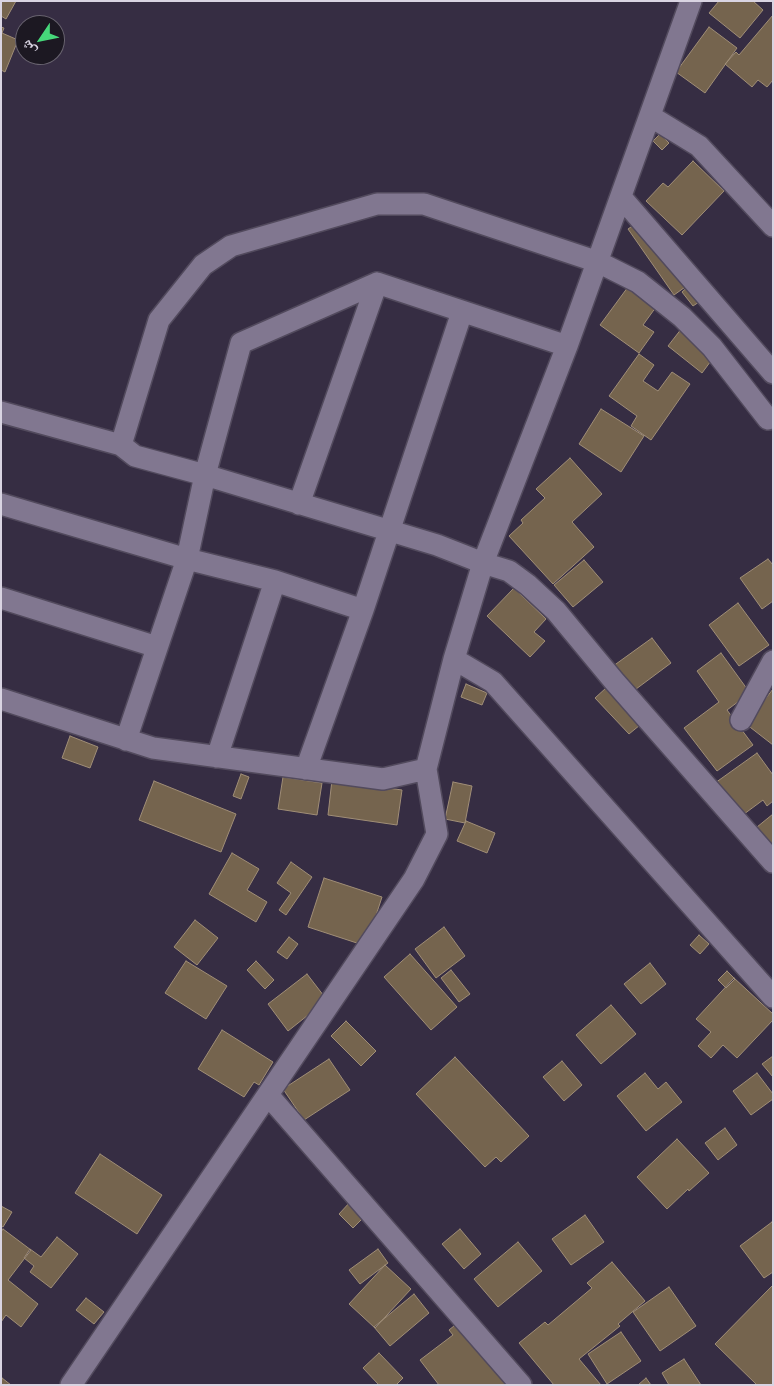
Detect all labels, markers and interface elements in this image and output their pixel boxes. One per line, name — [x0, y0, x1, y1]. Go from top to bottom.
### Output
north arrow — [15, 15, 65, 65]
text: ش — [16, 37, 40, 60]

